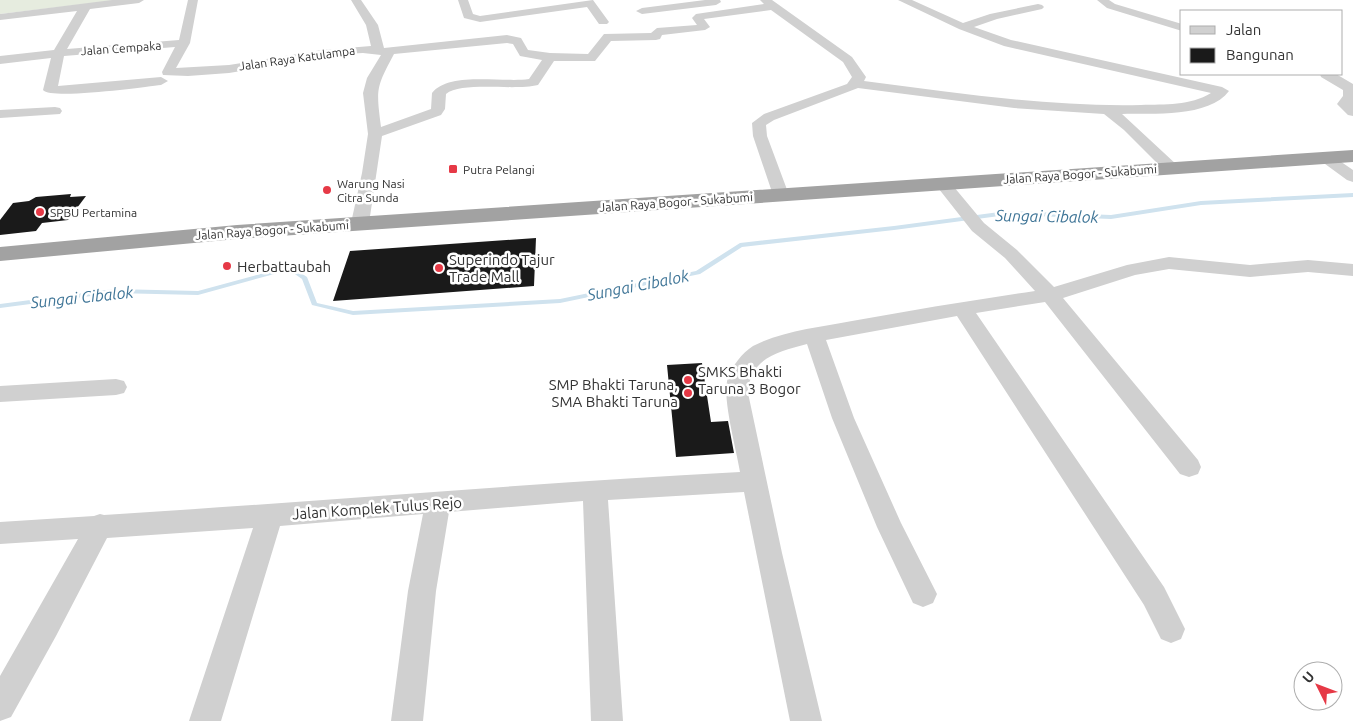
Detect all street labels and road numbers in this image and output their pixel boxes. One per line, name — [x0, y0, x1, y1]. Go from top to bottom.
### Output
street label: Jalan Cempaka — [80, 39, 162, 57]
street label: Jalan Raya Katulampa — [238, 43, 356, 73]
street label: Jalan Raya Bogor - Sukabumi — [1003, 162, 1157, 186]
street label: Jalan Raya Bogor - Sukabumi — [599, 190, 753, 214]
street label: Jalan Raya Bogor - Sukabumi — [195, 218, 349, 242]
street label: Jalan Komplek Tulus Rejo — [291, 494, 463, 522]

